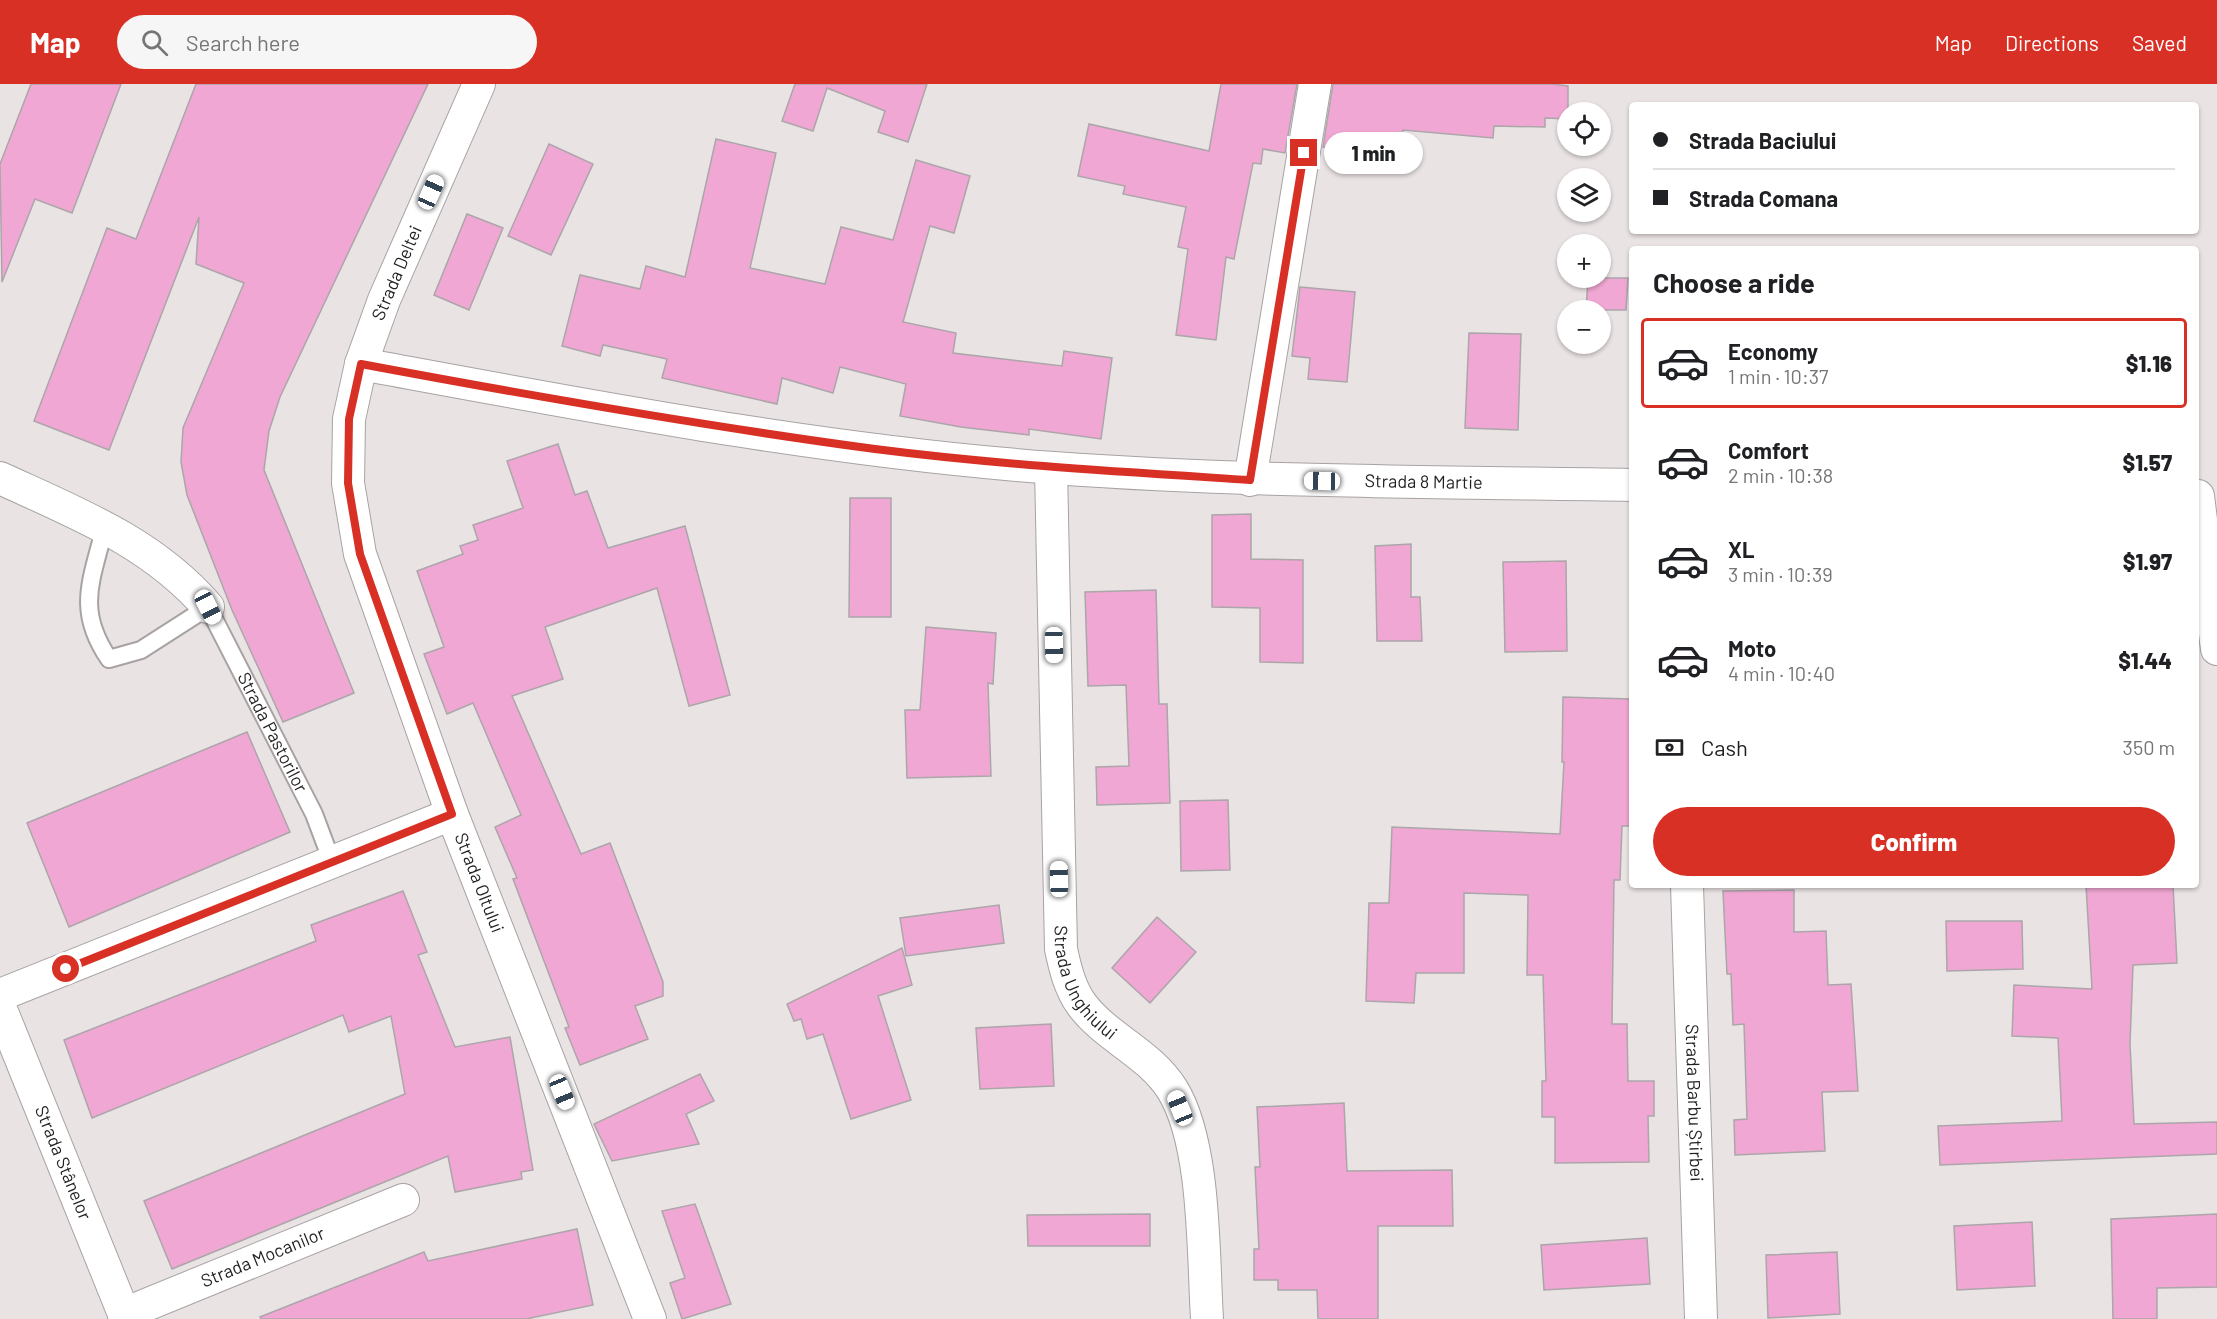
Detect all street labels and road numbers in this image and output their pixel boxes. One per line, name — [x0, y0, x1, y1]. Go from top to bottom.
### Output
street label: Strada Deltei — [366, 222, 426, 323]
street label: Strada 8 Martie — [1364, 469, 1483, 493]
street label: Strada Pastorilor — [233, 668, 313, 796]
street label: Strada Oltului — [450, 829, 509, 936]
street label: Strada Unghiului — [1051, 925, 1122, 1044]
street label: Strada Barbu Știrbei — [1681, 1024, 1709, 1182]
street label: Strada Stânelor — [31, 1102, 97, 1223]
street label: Strada Mocanilor — [197, 1221, 328, 1291]

